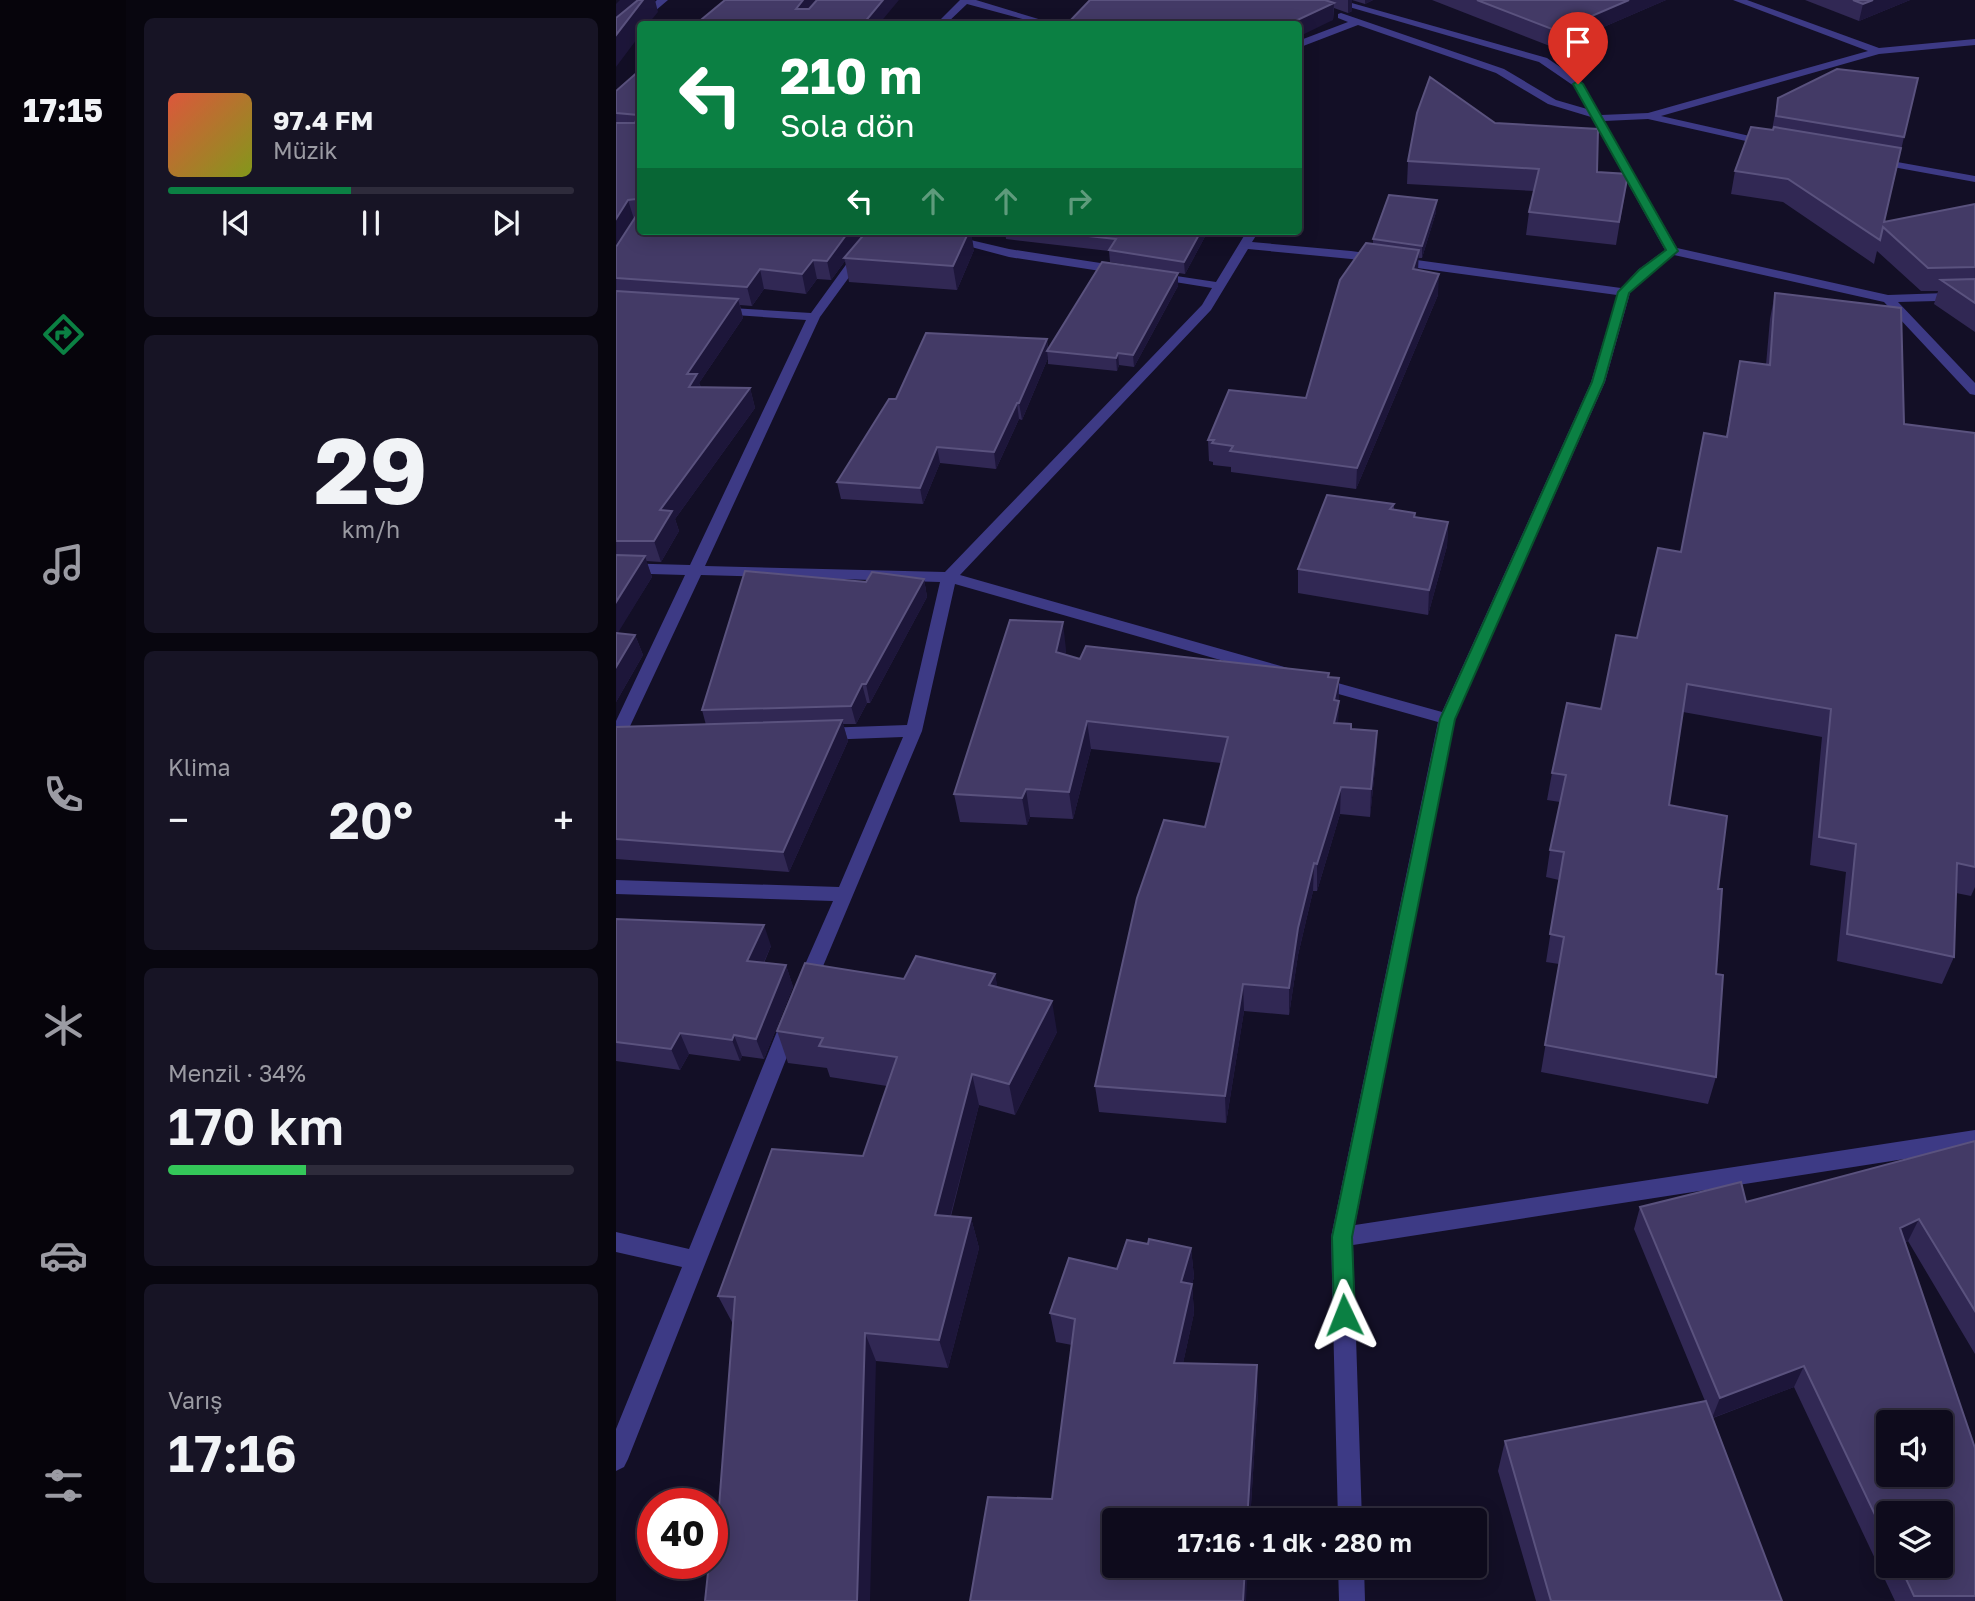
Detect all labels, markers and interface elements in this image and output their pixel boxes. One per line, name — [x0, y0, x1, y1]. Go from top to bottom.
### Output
pin — [1548, 12.0, 1608, 84]
icon: arrive — [1559, 23, 1597, 61]
text: 210 m — [780, 46, 922, 105]
icon: left — [665, 49, 756, 140]
text: 17:15 — [23, 91, 103, 129]
text: 97.4 FM — [273, 105, 373, 136]
text: Sola dön — [780, 106, 915, 144]
text: Müzik — [273, 136, 338, 164]
icon: left — [841, 182, 879, 220]
icon: ahead — [914, 182, 952, 220]
icon: ahead — [987, 182, 1025, 220]
icon: right — [1060, 182, 1098, 220]
icon: previous — [217, 204, 255, 242]
icon: pause — [352, 204, 390, 242]
icon: next — [487, 204, 525, 242]
icon: directions — [39, 310, 88, 359]
text: 29 — [314, 415, 428, 524]
text: km/h — [342, 515, 400, 543]
icon: music — [39, 540, 88, 589]
text: Klima — [168, 753, 231, 781]
icon: phone — [39, 770, 88, 819]
text: 20° — [329, 788, 413, 850]
text: − — [168, 797, 189, 842]
text: + — [553, 797, 574, 842]
icon: climate — [39, 1001, 88, 1050]
text: Menzil · 34% — [168, 1059, 306, 1087]
text: 170 km — [168, 1094, 344, 1156]
icon: car — [39, 1231, 88, 1280]
position arrow — [1307, 1278, 1381, 1352]
text: Varış — [168, 1386, 222, 1414]
map controls — [1876, 1410, 1953, 1578]
button: sound — [1876, 1410, 1953, 1487]
text: 17:16 — [168, 1421, 297, 1483]
icon: filters — [39, 1461, 88, 1510]
speed limit sign: 40 — [637, 1488, 728, 1579]
button: layers — [1876, 1501, 1953, 1578]
text: 17:16 · 1 dk · 280 m — [1177, 1527, 1412, 1558]

